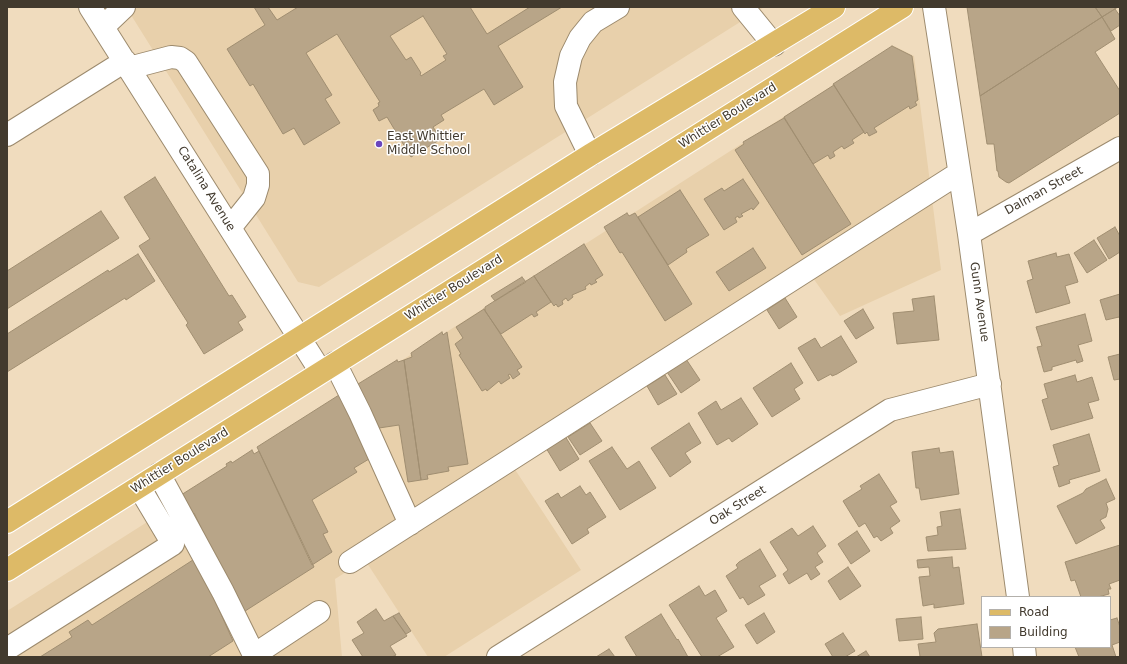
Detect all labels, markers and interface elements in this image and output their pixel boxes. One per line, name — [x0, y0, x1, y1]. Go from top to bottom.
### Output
street label: Whittier Boulevard — [677, 80, 779, 152]
place label: East Whittier Middle School — [387, 130, 470, 158]
marker: East Whittier Middle School — [374, 139, 384, 149]
street label: Catalina Avenue — [174, 144, 238, 234]
street label: Dalman Street — [1003, 164, 1085, 218]
street label: Whittier Boulevard — [403, 252, 505, 324]
street label: Gunn Avenue — [966, 261, 992, 343]
street label: Whittier Boulevard — [129, 425, 231, 497]
street label: Oak Street — [707, 483, 769, 529]
legend — [981, 596, 1111, 648]
text: Road — [1019, 605, 1049, 619]
text: Building — [1019, 625, 1068, 639]

